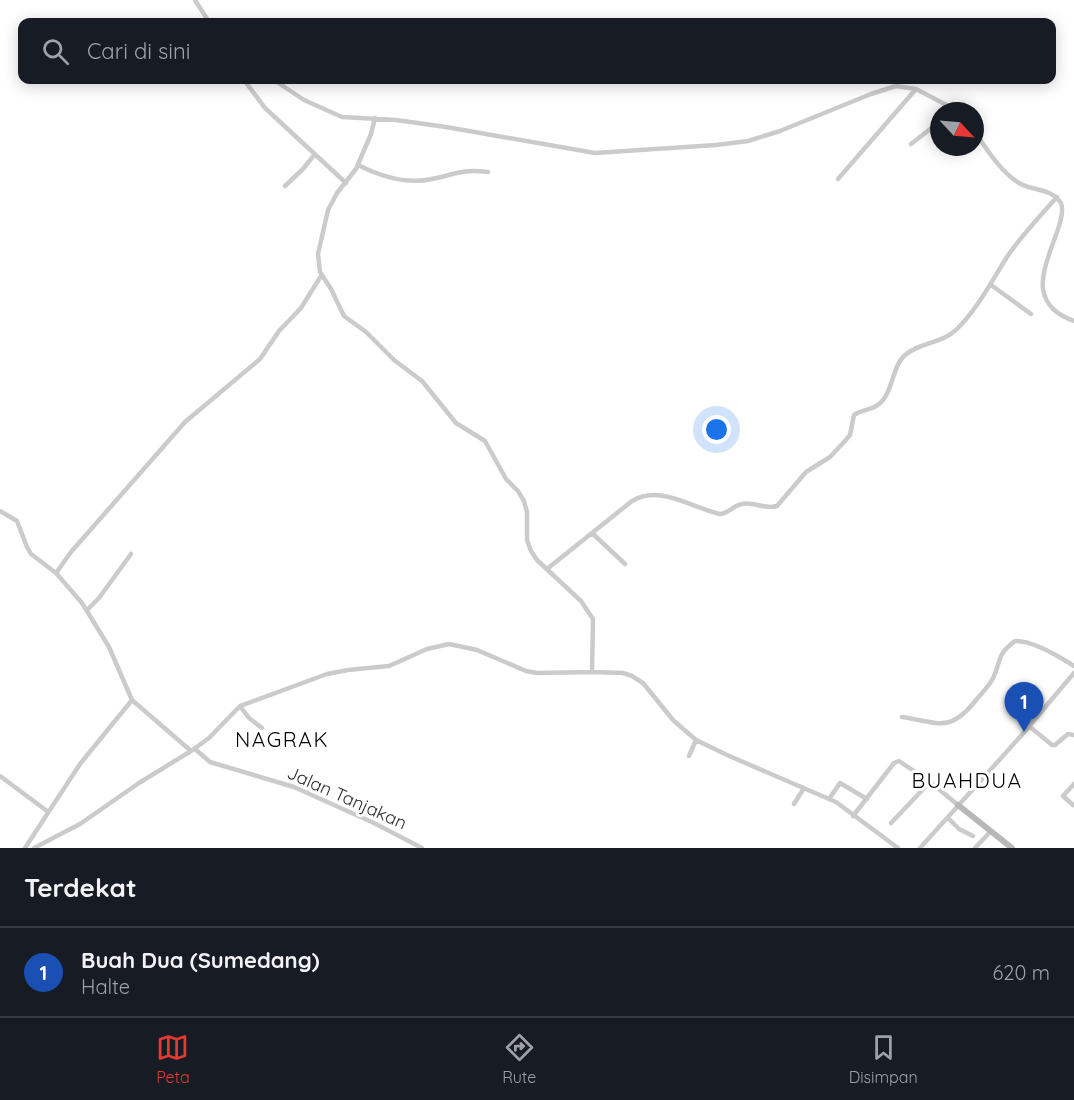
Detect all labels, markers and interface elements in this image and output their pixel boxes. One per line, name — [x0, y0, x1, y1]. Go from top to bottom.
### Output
search box — [18, 18, 1056, 84]
icon: search — [39, 35, 72, 68]
text: Cari di sini — [87, 37, 190, 65]
north arrow — [930, 102, 984, 156]
your location — [702, 415, 731, 444]
pin: 1 — [1004, 682, 1044, 732]
district label: NAGRAK — [235, 726, 329, 752]
street label: Jalan Tanjakan — [284, 761, 411, 834]
district label: BUAHDUA — [911, 767, 1023, 793]
text: Terdekat — [24, 871, 137, 904]
text: Buah Dua (Sumedang) — [81, 946, 320, 974]
text: 1 — [40, 960, 47, 985]
text: 620 m — [993, 960, 1050, 985]
text: Halte — [81, 974, 130, 999]
tab: Peta — [156, 1031, 190, 1087]
tab: Rute — [502, 1031, 536, 1087]
tab: Disimpan — [849, 1031, 918, 1087]

